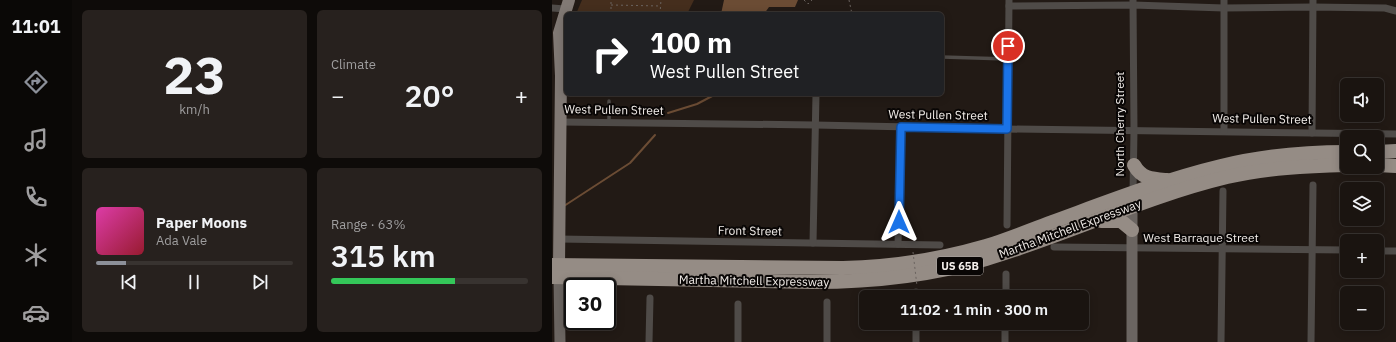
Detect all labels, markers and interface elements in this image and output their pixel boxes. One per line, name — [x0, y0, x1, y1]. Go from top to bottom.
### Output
text: 11:01 — [11, 15, 61, 38]
text: 100 m — [650, 24, 732, 61]
icon: right — [584, 28, 636, 80]
pin — [991, 29, 1025, 63]
icon: arrive — [997, 35, 1019, 57]
text: 23 — [163, 41, 226, 108]
text: Climate — [331, 56, 376, 73]
text: West Pullen Street — [650, 60, 799, 83]
icon: directions — [22, 68, 50, 96]
street label: North Cherry Street — [1112, 71, 1127, 177]
text: 20° — [404, 76, 455, 115]
map controls — [1340, 78, 1384, 330]
button: sound — [1340, 78, 1384, 122]
text: − — [331, 81, 344, 110]
text: + — [515, 81, 528, 110]
text: km/h — [179, 101, 210, 118]
street label: West Pullen Street — [564, 101, 664, 118]
street label: West Pullen Street — [888, 106, 988, 123]
street label: West Pullen Street — [1212, 110, 1312, 127]
icon: music — [22, 126, 50, 154]
button: search — [1340, 130, 1384, 174]
button: layers — [1340, 182, 1384, 226]
icon: phone — [22, 183, 50, 211]
street label: Martha Mitchell Expressway — [997, 196, 1143, 261]
position arrow — [878, 201, 920, 243]
text: Paper Moons — [156, 213, 247, 232]
text: Range · 63% — [331, 216, 405, 233]
street label: Front Street — [718, 222, 782, 239]
street label: West Barraque Street — [1143, 230, 1259, 245]
text: Ada Vale — [156, 232, 207, 249]
button: + — [1340, 234, 1384, 278]
text: 315 km — [331, 236, 436, 275]
icon: climate — [22, 241, 50, 269]
road number: US 65B — [937, 257, 983, 275]
icon: previous — [118, 271, 140, 293]
icon: pause — [183, 271, 205, 293]
icon: next — [249, 271, 271, 293]
street label: Martha Mitchell Expressway — [679, 272, 829, 289]
speed limit sign: 30 — [564, 278, 616, 330]
button: − — [1340, 286, 1384, 330]
icon: car — [22, 299, 50, 327]
text: 11:02 · 1 min · 300 m — [900, 300, 1048, 319]

